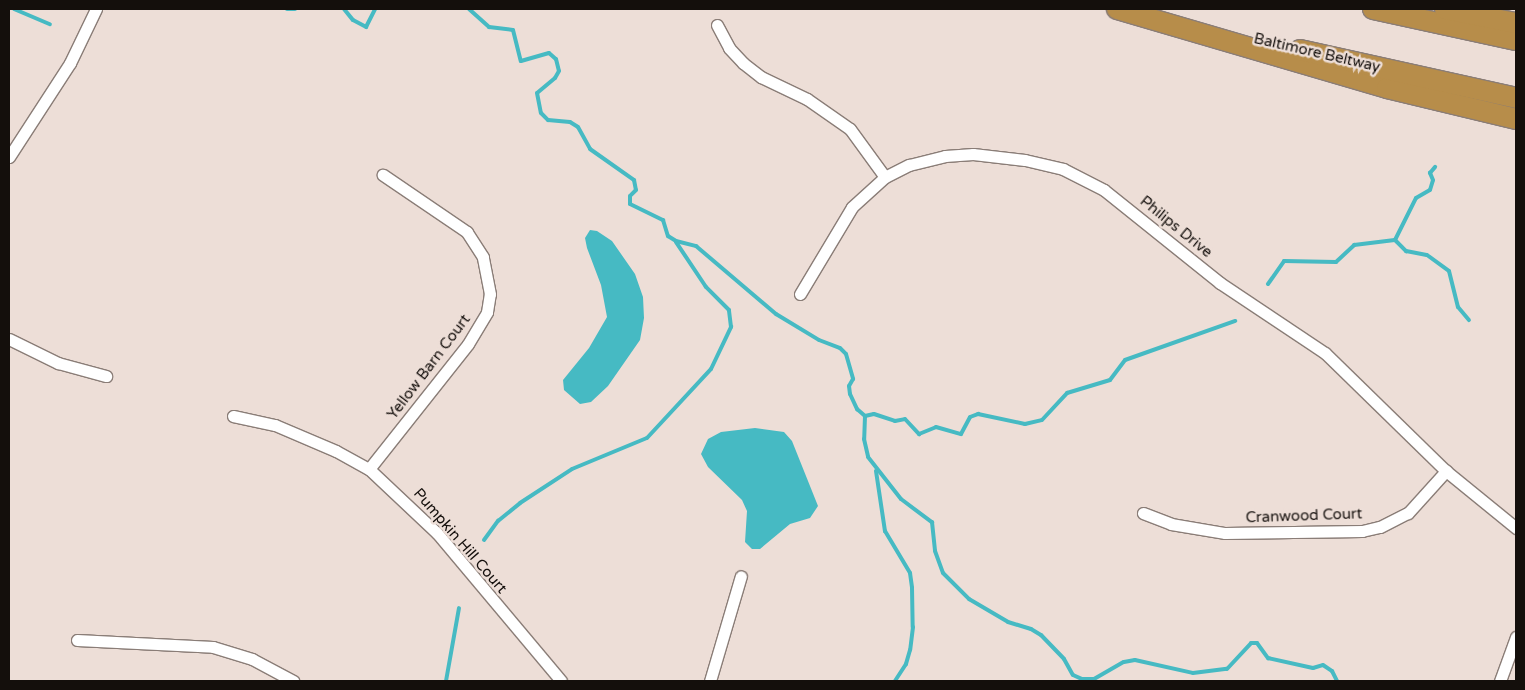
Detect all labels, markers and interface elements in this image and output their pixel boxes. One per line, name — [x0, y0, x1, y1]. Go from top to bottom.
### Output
street label: Baltimore Beltway — [1252, 30, 1382, 76]
street label: Philips Drive — [1136, 192, 1216, 262]
street label: Yellow Barn Court — [384, 311, 474, 423]
street label: Pumpkin Hill Court — [409, 485, 511, 597]
street label: Cranwood Court — [1245, 505, 1363, 527]

